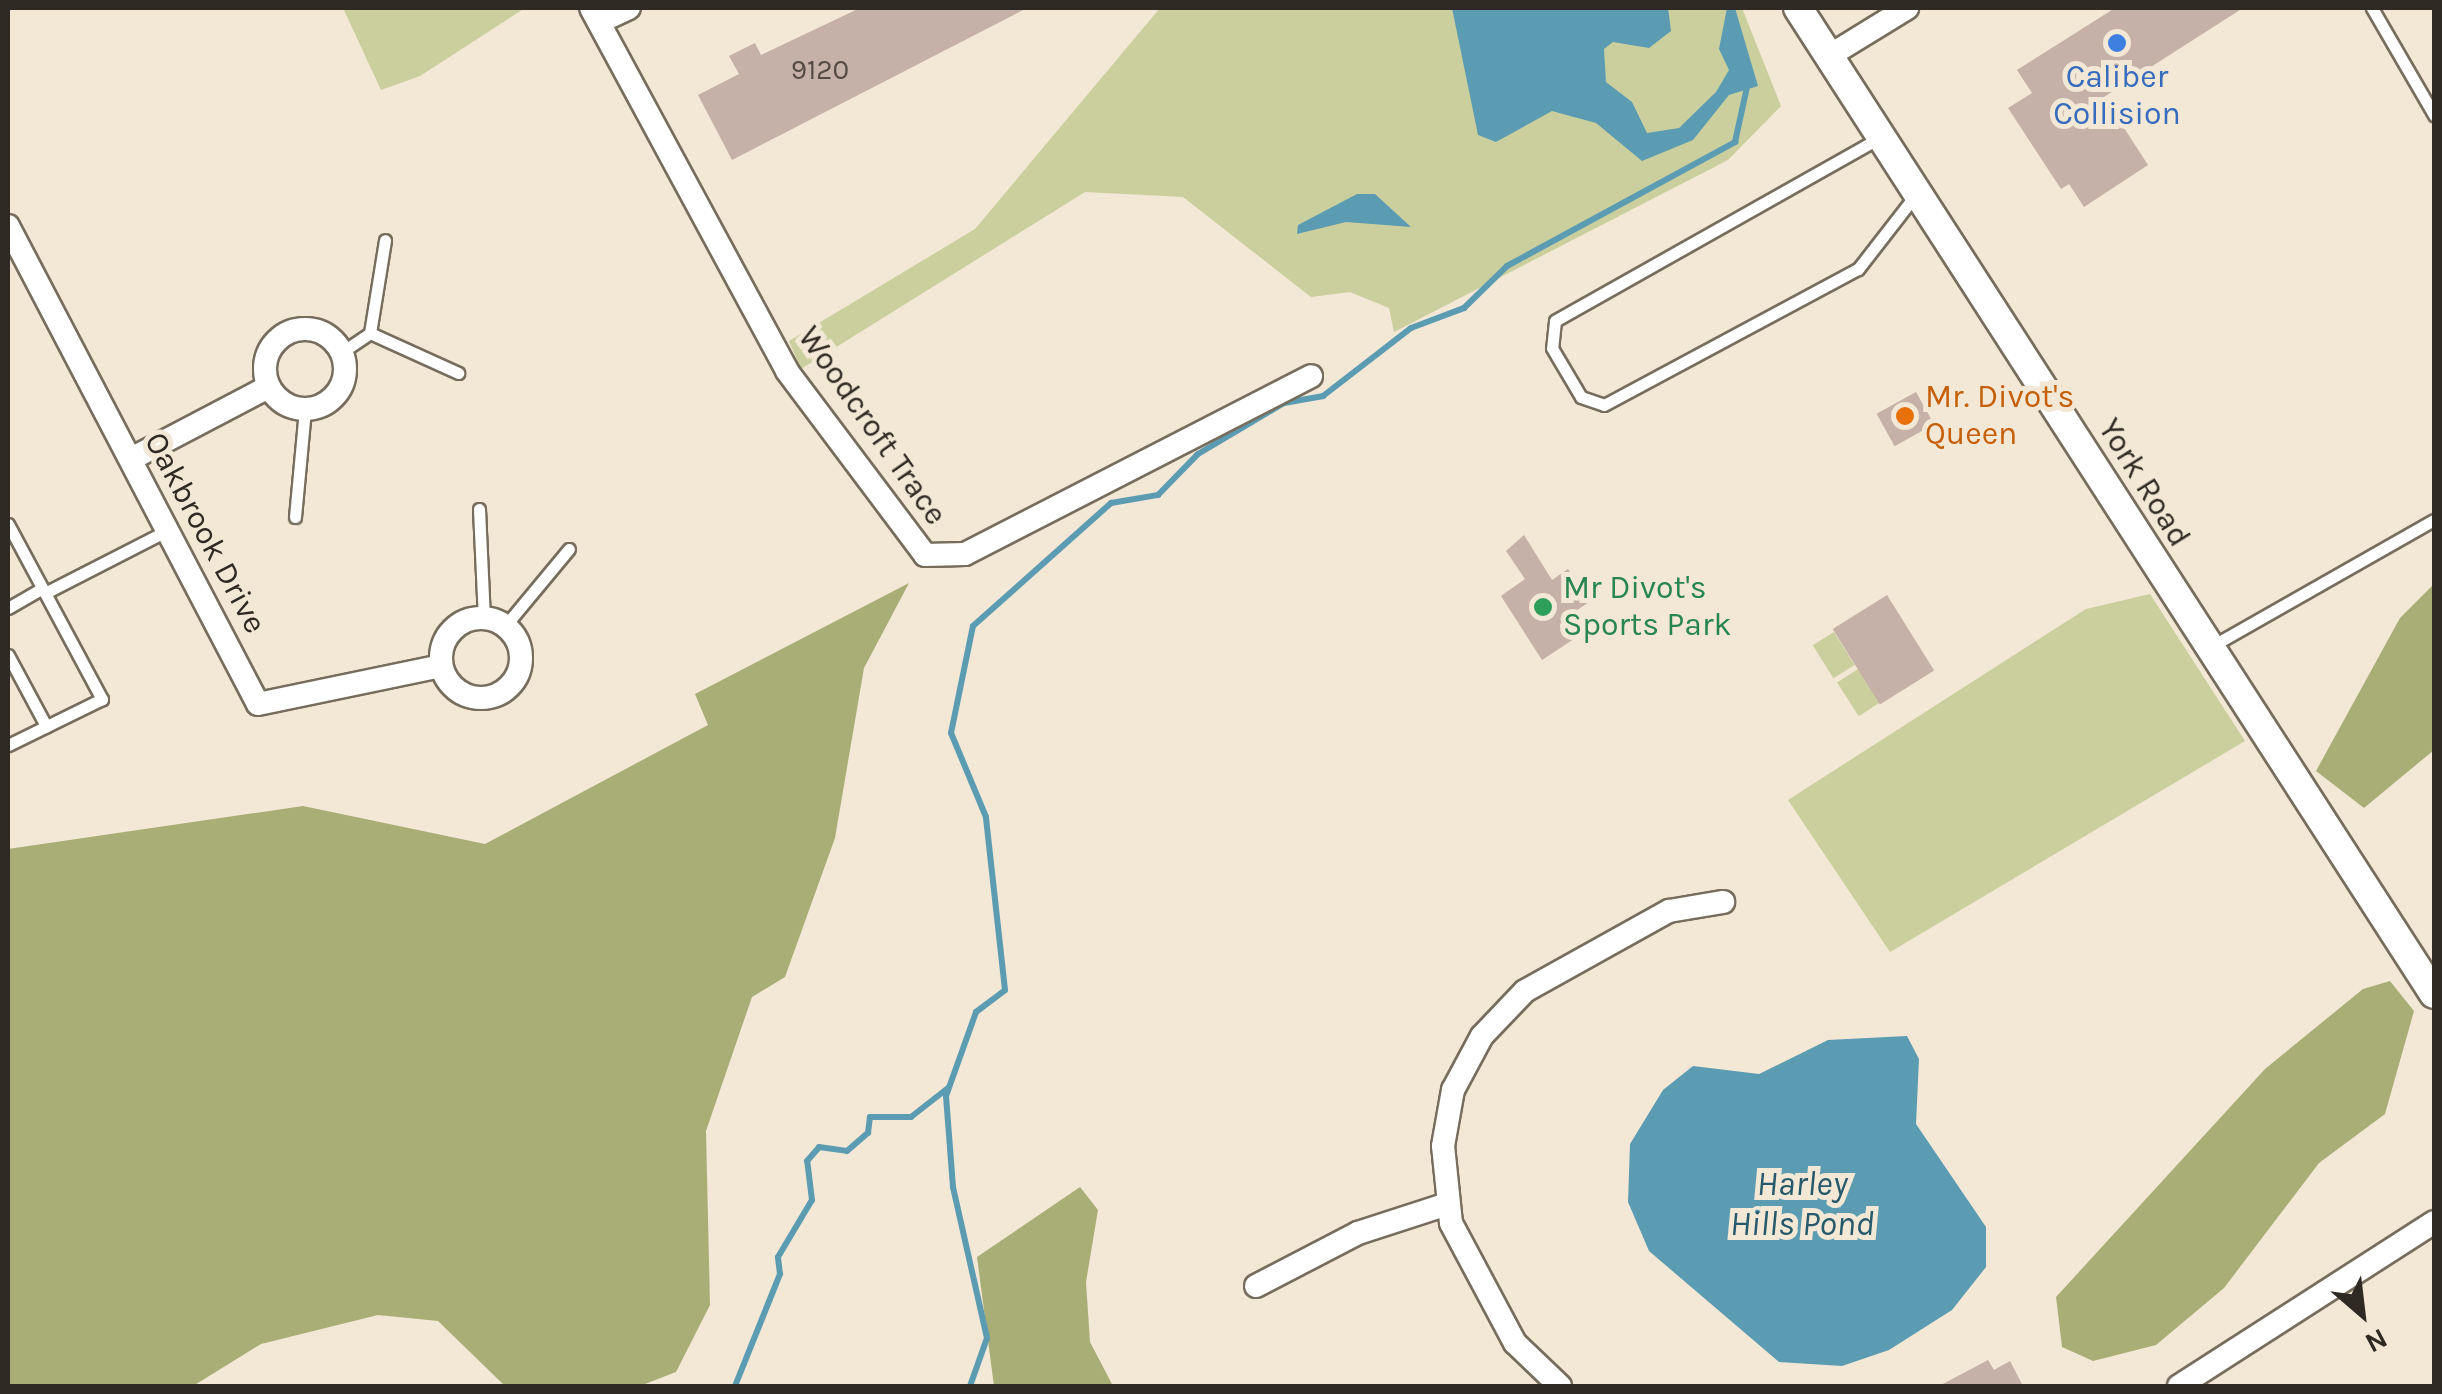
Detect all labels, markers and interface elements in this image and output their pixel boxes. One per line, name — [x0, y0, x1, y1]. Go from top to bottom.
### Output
marker: Caliber Collision — [2106, 32, 2128, 54]
house number: 9120 — [791, 53, 849, 87]
place label: Caliber Collision — [2053, 59, 2181, 134]
street label: Woodcroft Trace — [789, 319, 955, 533]
place label: Mr. Divot's Queen — [1925, 379, 2074, 454]
marker: Mr. Divot's Queen — [1894, 405, 1916, 427]
street label: York Road — [2090, 412, 2198, 554]
street label: Oakbrook Drive — [136, 426, 274, 640]
place label: Mr Divot's Sports Park — [1563, 570, 1731, 645]
marker: Mr Divot's Sports Park — [1532, 596, 1554, 618]
water label: Harley Hills Pond — [1730, 1163, 1874, 1245]
north arrow — [2312, 1264, 2412, 1364]
text: N — [2360, 1322, 2393, 1360]

